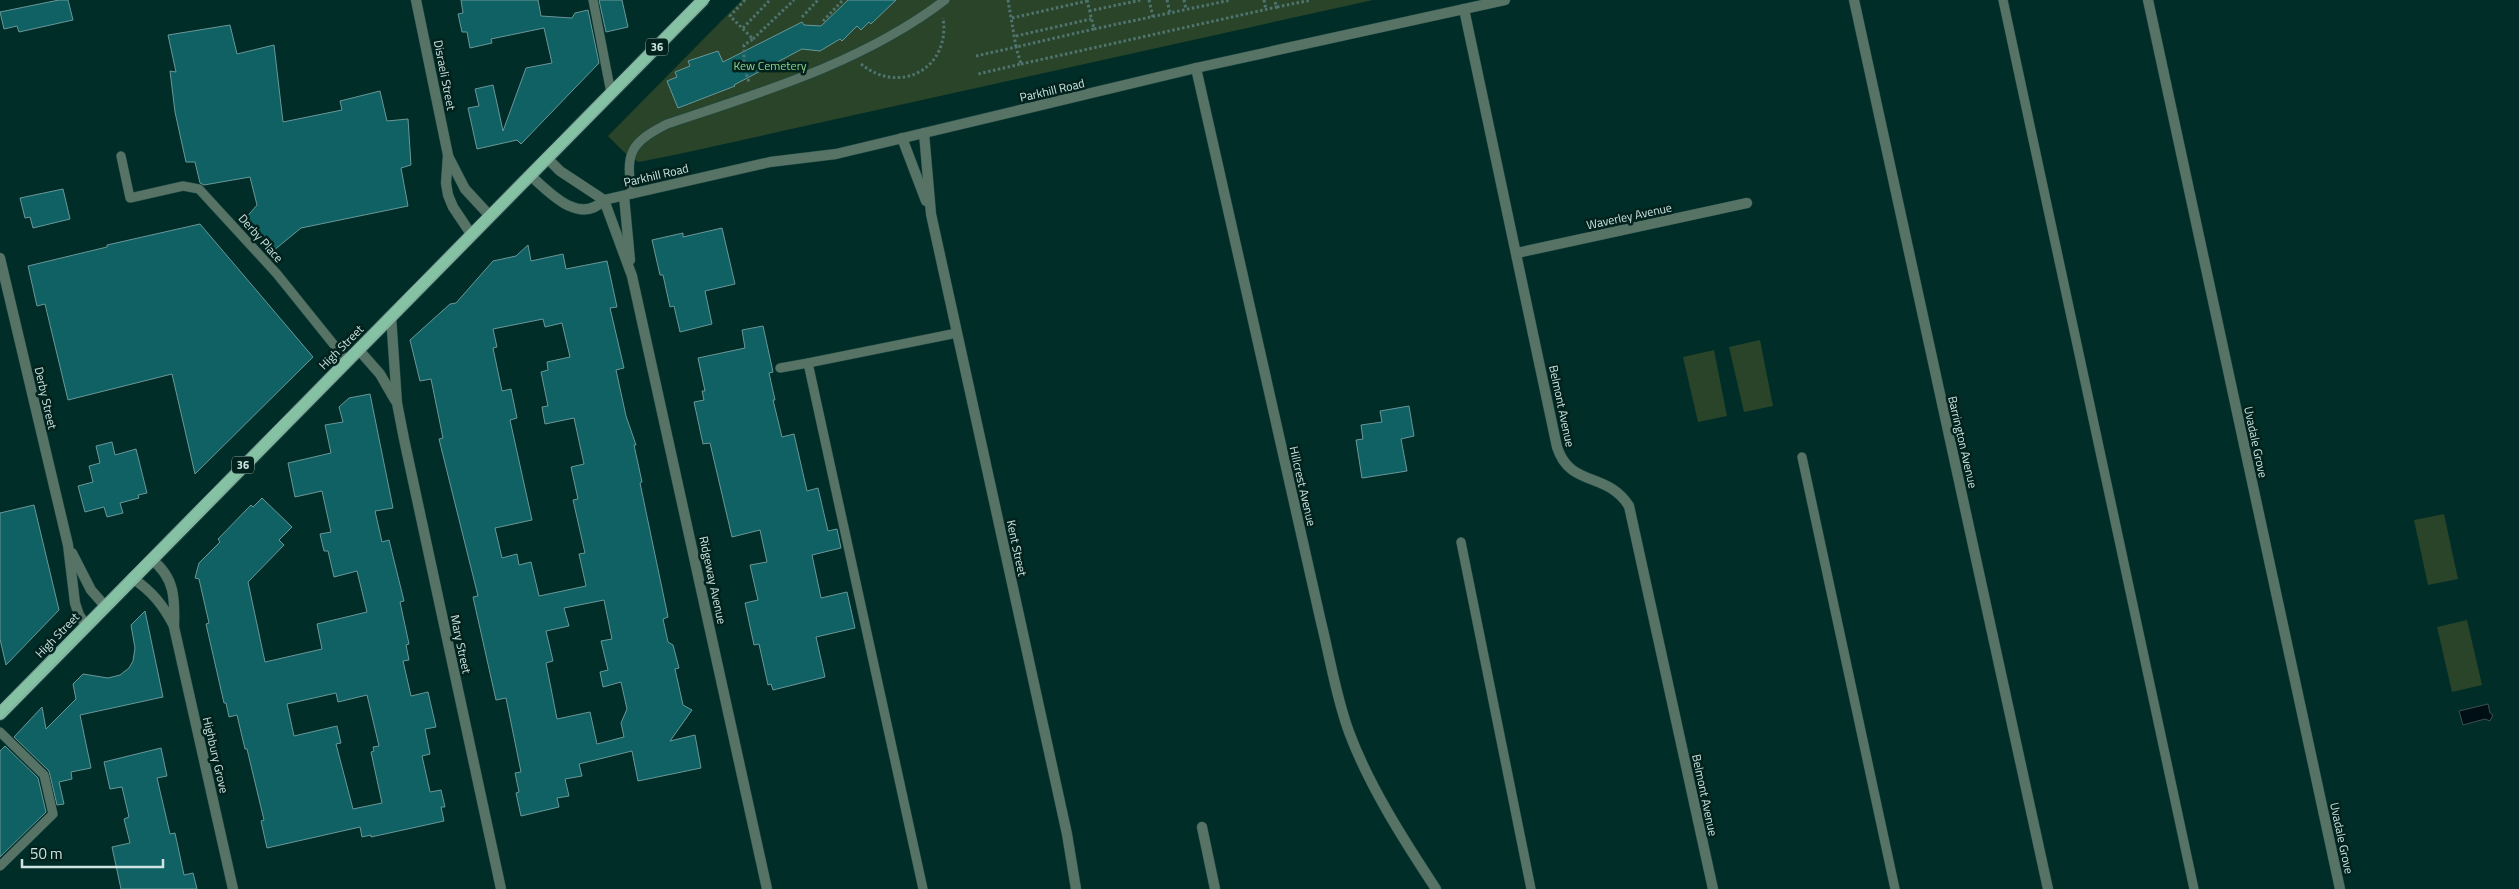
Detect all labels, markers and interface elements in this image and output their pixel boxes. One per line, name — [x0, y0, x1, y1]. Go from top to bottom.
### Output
street label: Disraeli Street — [429, 38, 461, 113]
road number: 36 — [646, 38, 668, 56]
park label: Kew Cemetery — [733, 56, 807, 75]
street label: Parkhill Road — [1018, 73, 1086, 107]
street label: Parkhill Road — [622, 158, 690, 192]
street label: Waverley Avenue — [1584, 198, 1674, 234]
street label: Derby Place — [234, 209, 288, 267]
street label: High Street — [314, 320, 368, 374]
street label: Belmont Avenue — [1544, 363, 1580, 449]
street label: Derby Street — [30, 365, 63, 432]
street label: Barrington Avenue — [1943, 394, 1983, 490]
street label: Uvadale Grove — [2239, 405, 2273, 479]
street label: Hillcrest Avenue — [1285, 444, 1321, 528]
road number: 36 — [232, 456, 254, 474]
street label: Kent Street — [1002, 518, 1032, 579]
street label: Ridgeway Avenue — [694, 534, 732, 626]
street label: High Street — [30, 607, 84, 662]
street label: Mary Street — [446, 613, 477, 676]
street label: Highbury Grove — [198, 715, 234, 795]
street label: Belmont Avenue — [1687, 752, 1723, 838]
street label: Uvadale Grove — [2325, 801, 2359, 875]
scale bar — [22, 836, 164, 868]
text: 50 m — [30, 842, 63, 865]

